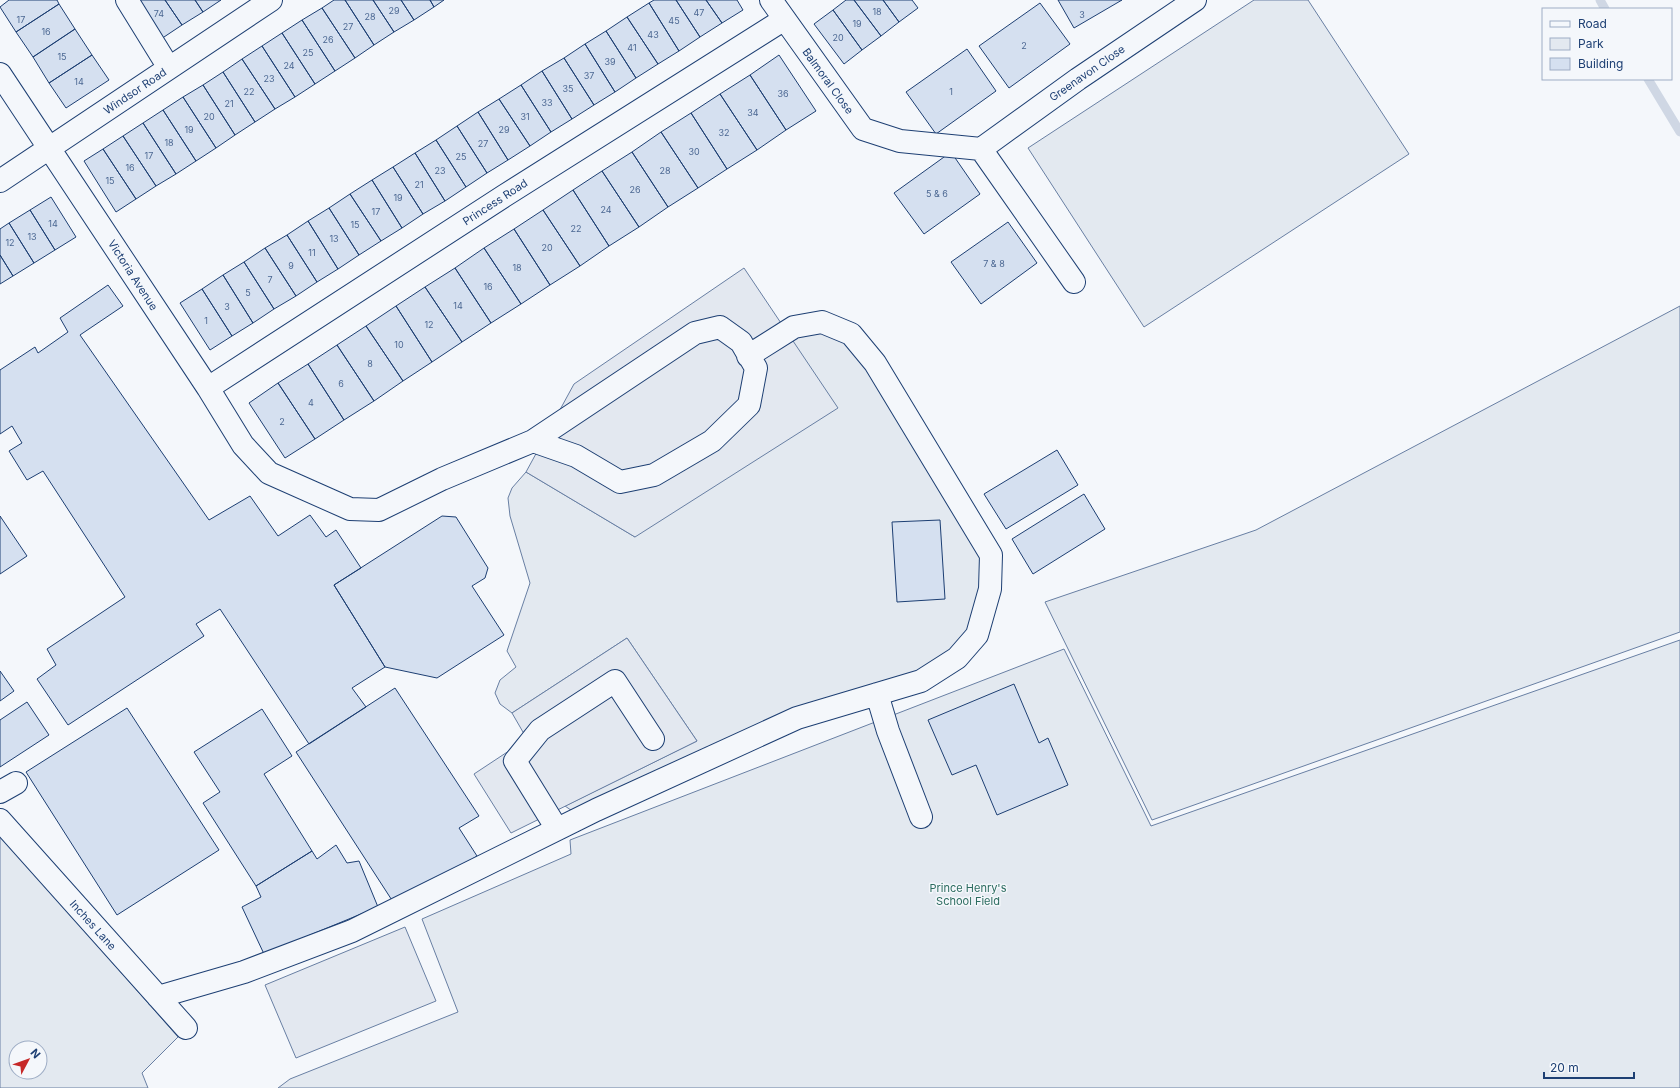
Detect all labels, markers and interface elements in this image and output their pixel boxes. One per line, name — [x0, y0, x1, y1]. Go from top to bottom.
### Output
house number: 29 — [388, 5, 400, 16]
house number: 18 — [872, 6, 882, 17]
house number: 47 — [694, 7, 704, 18]
house number: 74 — [154, 8, 164, 19]
legend — [1542, 8, 1672, 80]
house number: 3 — [1079, 9, 1085, 20]
house number: 28 — [364, 11, 376, 22]
house number: 17 — [17, 14, 25, 25]
house number: 45 — [668, 15, 680, 26]
text: Road — [1578, 16, 1607, 31]
house number: 19 — [852, 18, 862, 29]
house number: 27 — [343, 21, 353, 32]
house number: 16 — [41, 26, 51, 37]
house number: 43 — [647, 29, 659, 40]
house number: 20 — [832, 32, 844, 43]
house number: 26 — [322, 34, 334, 45]
text: Park — [1578, 36, 1604, 51]
house number: 2 — [1021, 40, 1027, 51]
house number: 41 — [627, 42, 637, 53]
street label: Greenavon Close — [1046, 42, 1128, 104]
street label: Balmoral Close — [799, 45, 857, 117]
house number: 25 — [303, 47, 313, 58]
house number: 15 — [57, 51, 67, 62]
house number: 39 — [604, 56, 616, 67]
text: Building — [1578, 56, 1623, 71]
house number: 24 — [283, 60, 295, 71]
street label: Windsor Road — [101, 65, 169, 117]
house number: 37 — [584, 70, 594, 81]
house number: 23 — [263, 73, 275, 84]
house number: 14 — [74, 76, 84, 87]
house number: 35 — [562, 83, 574, 94]
house number: 22 — [244, 86, 254, 97]
house number: 1 — [949, 86, 953, 97]
house number: 36 — [777, 88, 789, 99]
house number: 33 — [541, 97, 553, 108]
house number: 21 — [224, 98, 234, 109]
house number: 34 — [747, 107, 759, 118]
house number: 20 — [203, 111, 215, 122]
house number: 31 — [520, 111, 530, 122]
house number: 19 — [184, 124, 194, 135]
house number: 29 — [498, 124, 510, 135]
house number: 32 — [718, 127, 730, 138]
house number: 18 — [164, 137, 174, 148]
house number: 27 — [478, 138, 488, 149]
house number: 30 — [688, 146, 700, 157]
house number: 17 — [145, 150, 153, 161]
house number: 25 — [456, 151, 466, 162]
house number: 16 — [125, 162, 135, 173]
house number: 23 — [434, 165, 446, 176]
house number: 28 — [659, 165, 671, 176]
house number: 15 — [105, 175, 115, 186]
street label: Princess Road — [460, 176, 530, 228]
house number: 21 — [414, 179, 424, 190]
house number: 26 — [629, 184, 641, 195]
house number: 5 & 6 — [926, 188, 948, 199]
house number: 19 — [393, 192, 403, 203]
house number: 24 — [600, 204, 612, 215]
house number: 17 — [372, 206, 380, 217]
house number: 14 — [48, 218, 58, 229]
house number: 15 — [350, 219, 360, 230]
house number: 22 — [571, 223, 581, 234]
house number: 13 — [27, 231, 37, 242]
house number: 13 — [329, 233, 339, 244]
house number: 12 — [5, 237, 15, 248]
street label: Victoria Avenue — [105, 237, 161, 313]
house number: 20 — [541, 242, 553, 253]
house number: 11 — [308, 247, 316, 258]
house number: 7 & 8 — [983, 258, 1005, 269]
house number: 9 — [288, 260, 294, 271]
house number: 18 — [512, 262, 522, 273]
house number: 7 — [267, 274, 273, 285]
house number: 16 — [483, 281, 493, 292]
house number: 5 — [245, 287, 251, 298]
house number: 14 — [453, 300, 463, 311]
house number: 3 — [224, 301, 230, 312]
house number: 1 — [204, 315, 208, 326]
house number: 12 — [424, 319, 434, 330]
house number: 10 — [394, 339, 404, 350]
house number: 8 — [367, 358, 373, 369]
house number: 6 — [338, 378, 344, 389]
house number: 4 — [308, 397, 314, 408]
house number: 2 — [279, 416, 285, 427]
park label: Prince Henry's School Field — [930, 881, 1007, 908]
street label: Inches Lane — [67, 897, 119, 953]
north arrow — [8, 1040, 48, 1080]
text: N — [28, 1046, 44, 1061]
scale bar — [1544, 1054, 1634, 1080]
text: 20 m — [1550, 1060, 1579, 1075]

